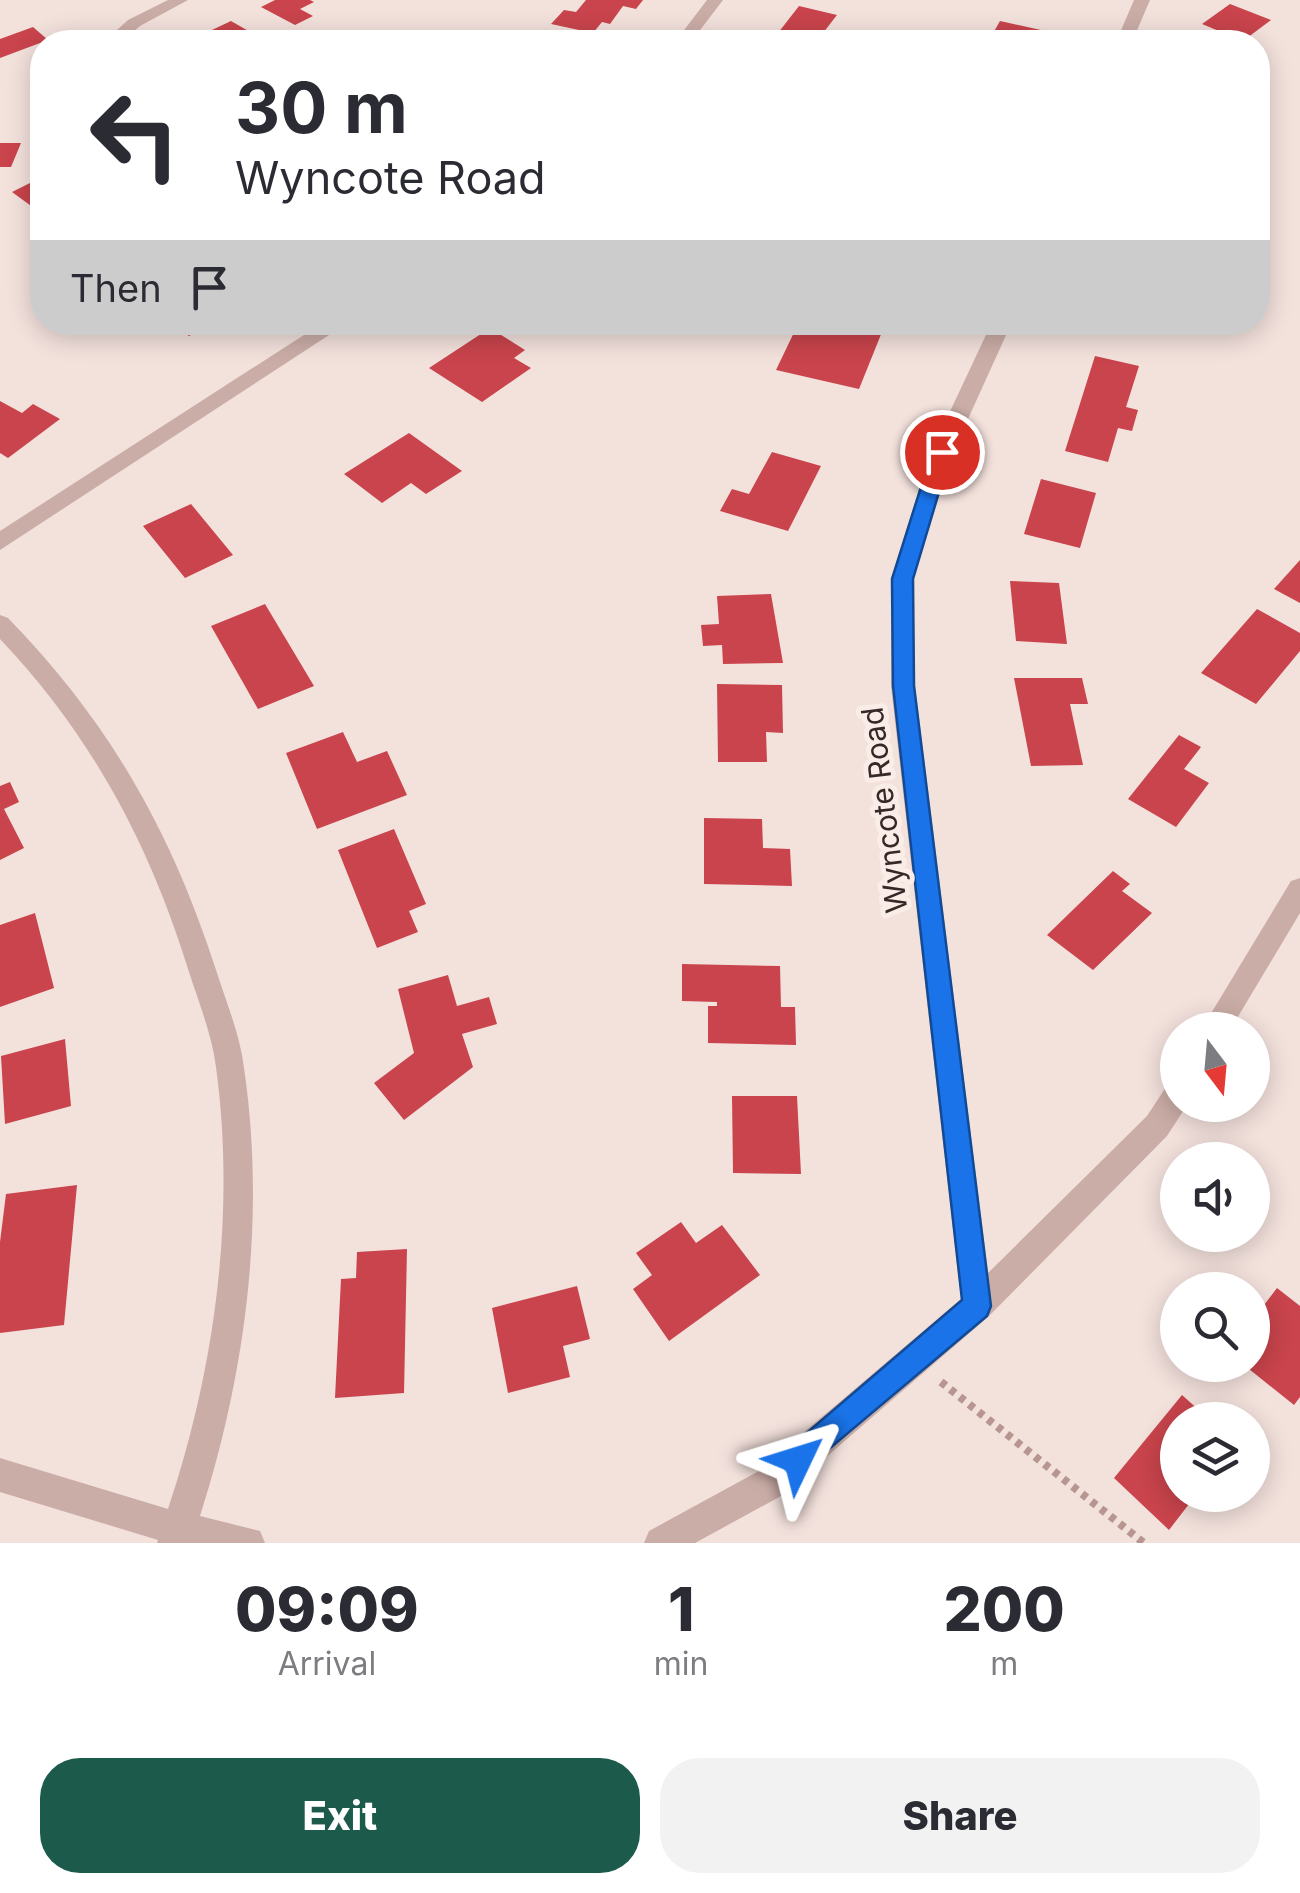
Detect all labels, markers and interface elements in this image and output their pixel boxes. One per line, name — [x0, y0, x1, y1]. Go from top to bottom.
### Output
text: 30 m — [235, 65, 408, 150]
icon: left — [70, 70, 200, 200]
text: Wyncote Road — [235, 150, 546, 205]
icon: arrive — [182, 260, 237, 315]
text: Then — [70, 265, 162, 311]
pin — [900, 410, 985, 495]
icon: arrive — [915, 425, 970, 480]
street label: Wyncote Road — [854, 705, 914, 915]
north arrow — [1160, 1012, 1270, 1122]
map controls — [1160, 1012, 1270, 1512]
button: sound — [1160, 1142, 1270, 1252]
button: search — [1160, 1272, 1270, 1382]
button: layers — [1160, 1402, 1270, 1512]
position arrow — [746, 1408, 850, 1512]
text: 09:09 — [235, 1573, 419, 1645]
text: 1 — [668, 1573, 694, 1645]
text: 200 — [944, 1573, 1065, 1645]
text: Arrival — [278, 1644, 376, 1683]
text: min — [654, 1644, 708, 1683]
text: m — [990, 1644, 1018, 1683]
button: Exit — [40, 1758, 640, 1873]
button: Share — [660, 1758, 1260, 1873]

